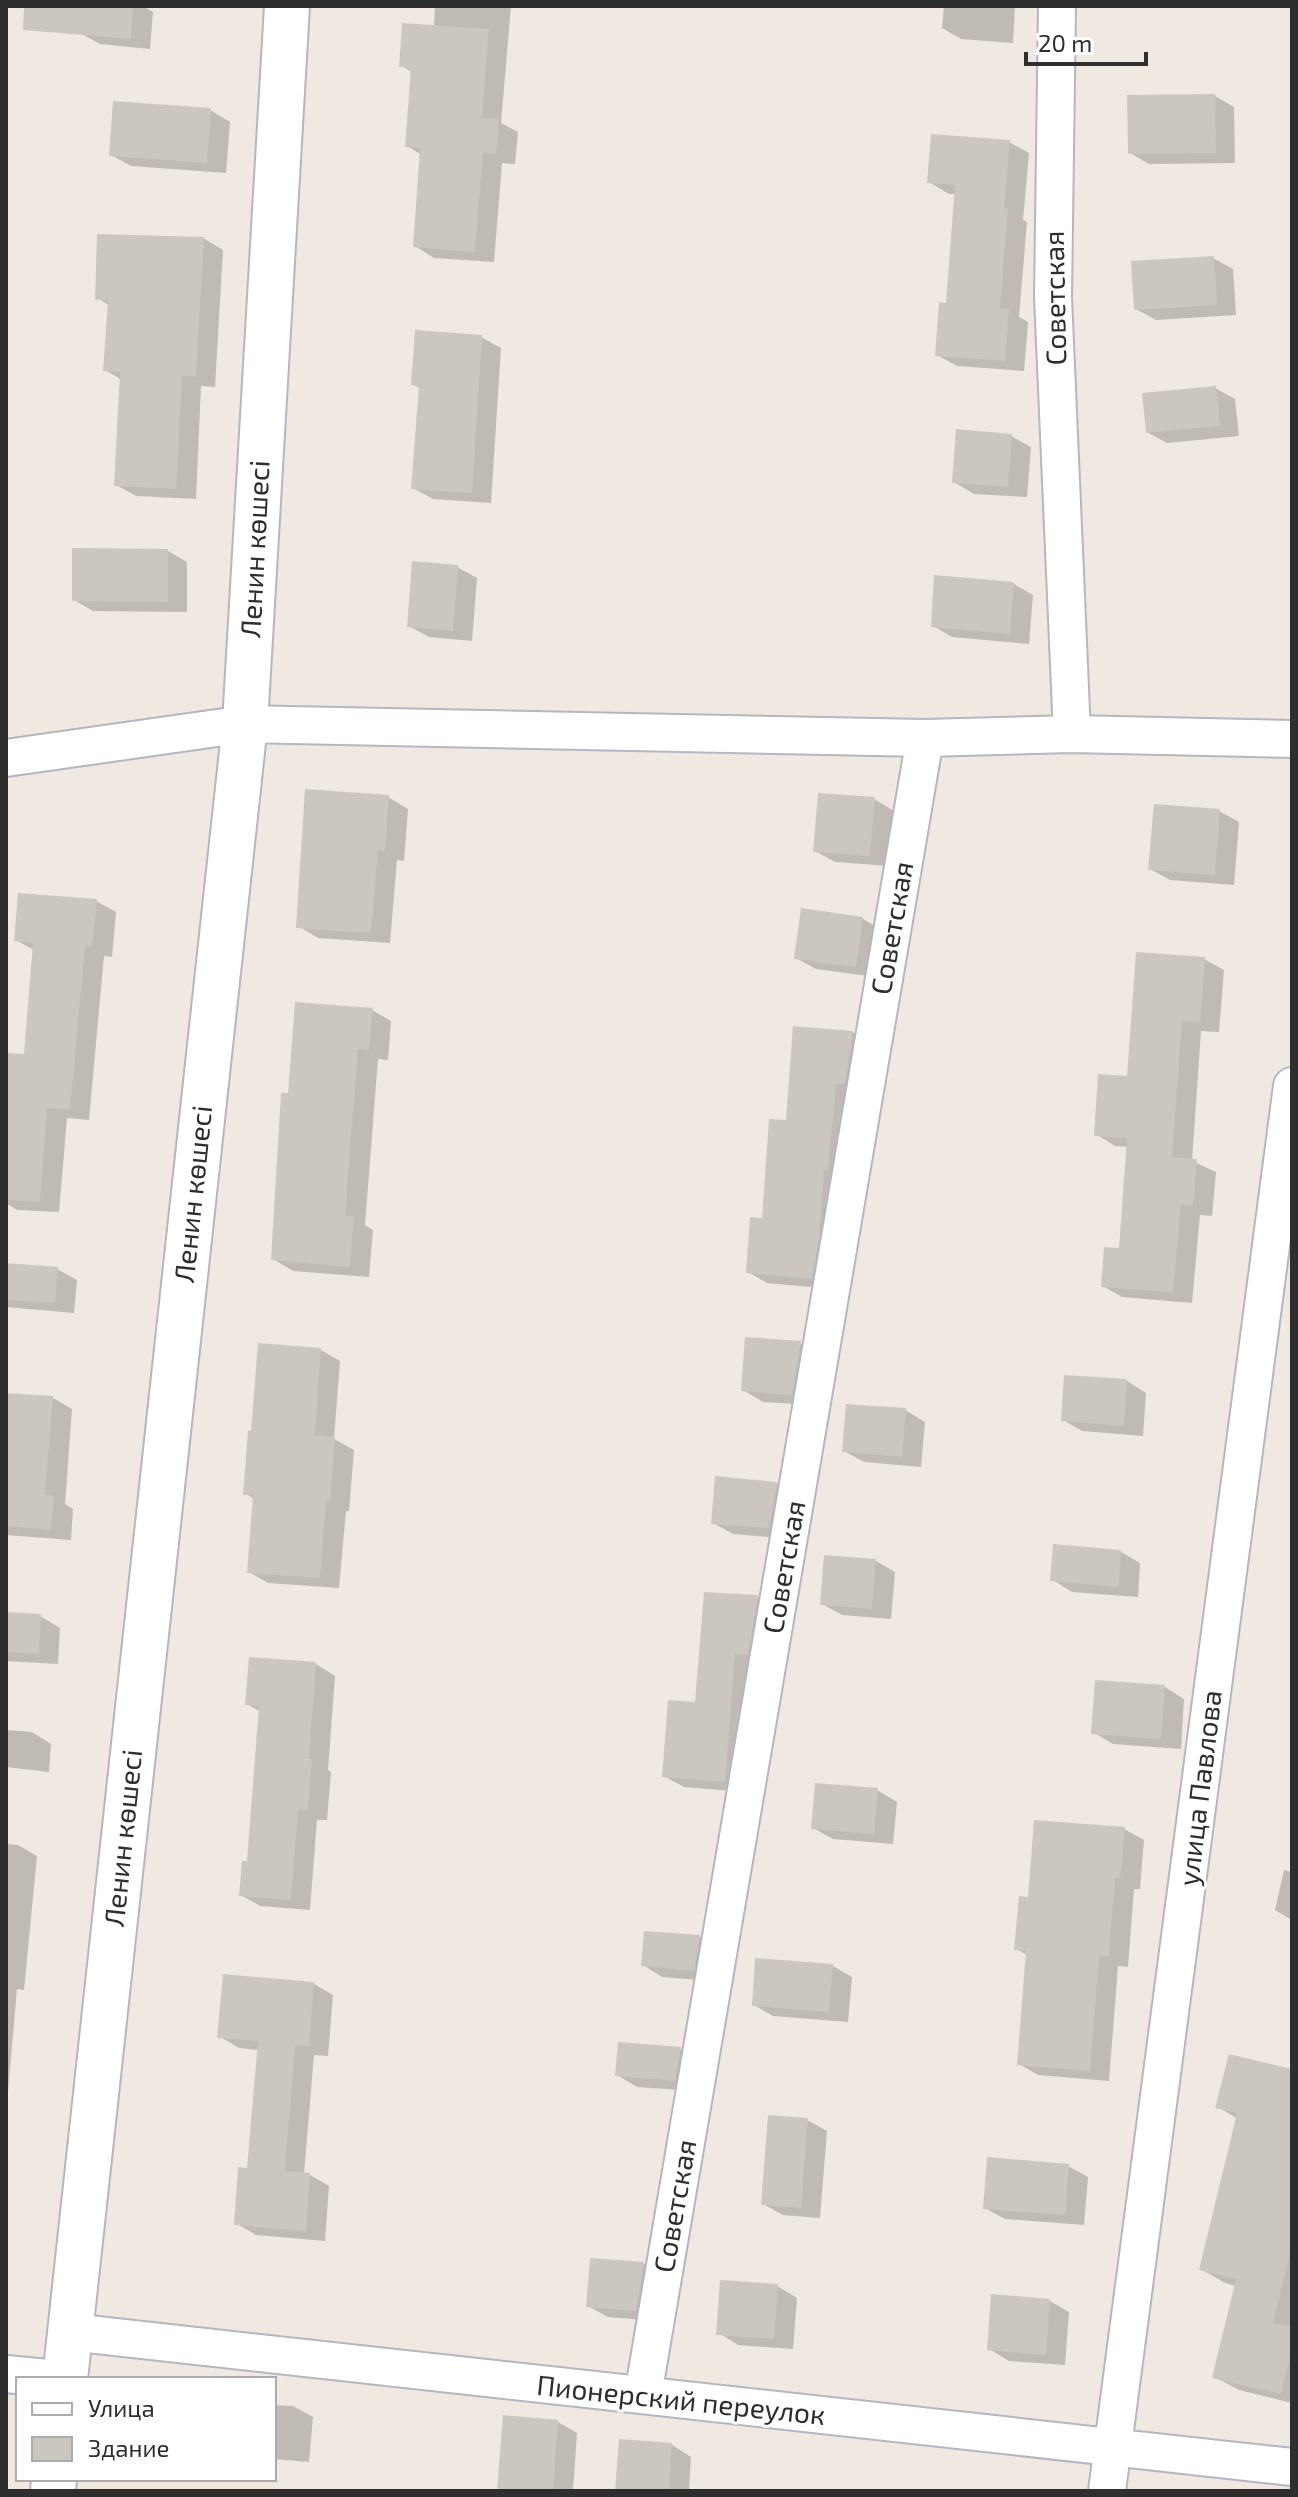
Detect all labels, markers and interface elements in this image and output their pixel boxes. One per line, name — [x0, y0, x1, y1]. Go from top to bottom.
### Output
scale bar — [1026, 16, 1146, 66]
text: 20 m — [1038, 28, 1092, 57]
street label: Советская — [1036, 230, 1072, 366]
street label: Ленин көшесі — [232, 459, 276, 639]
street label: Советская — [863, 859, 919, 997]
street label: Ленин көшесі — [166, 1104, 218, 1284]
street label: Советская — [755, 1498, 811, 1636]
street label: улица Павлова — [1170, 1688, 1228, 1888]
street label: Ленин көшесі — [96, 1748, 148, 1928]
street label: Советская — [646, 2137, 702, 2275]
street label: Пионерский переулок — [535, 2367, 827, 2431]
legend — [16, 2377, 276, 2481]
text: Улица — [88, 2393, 155, 2422]
text: Здание — [88, 2433, 170, 2462]

